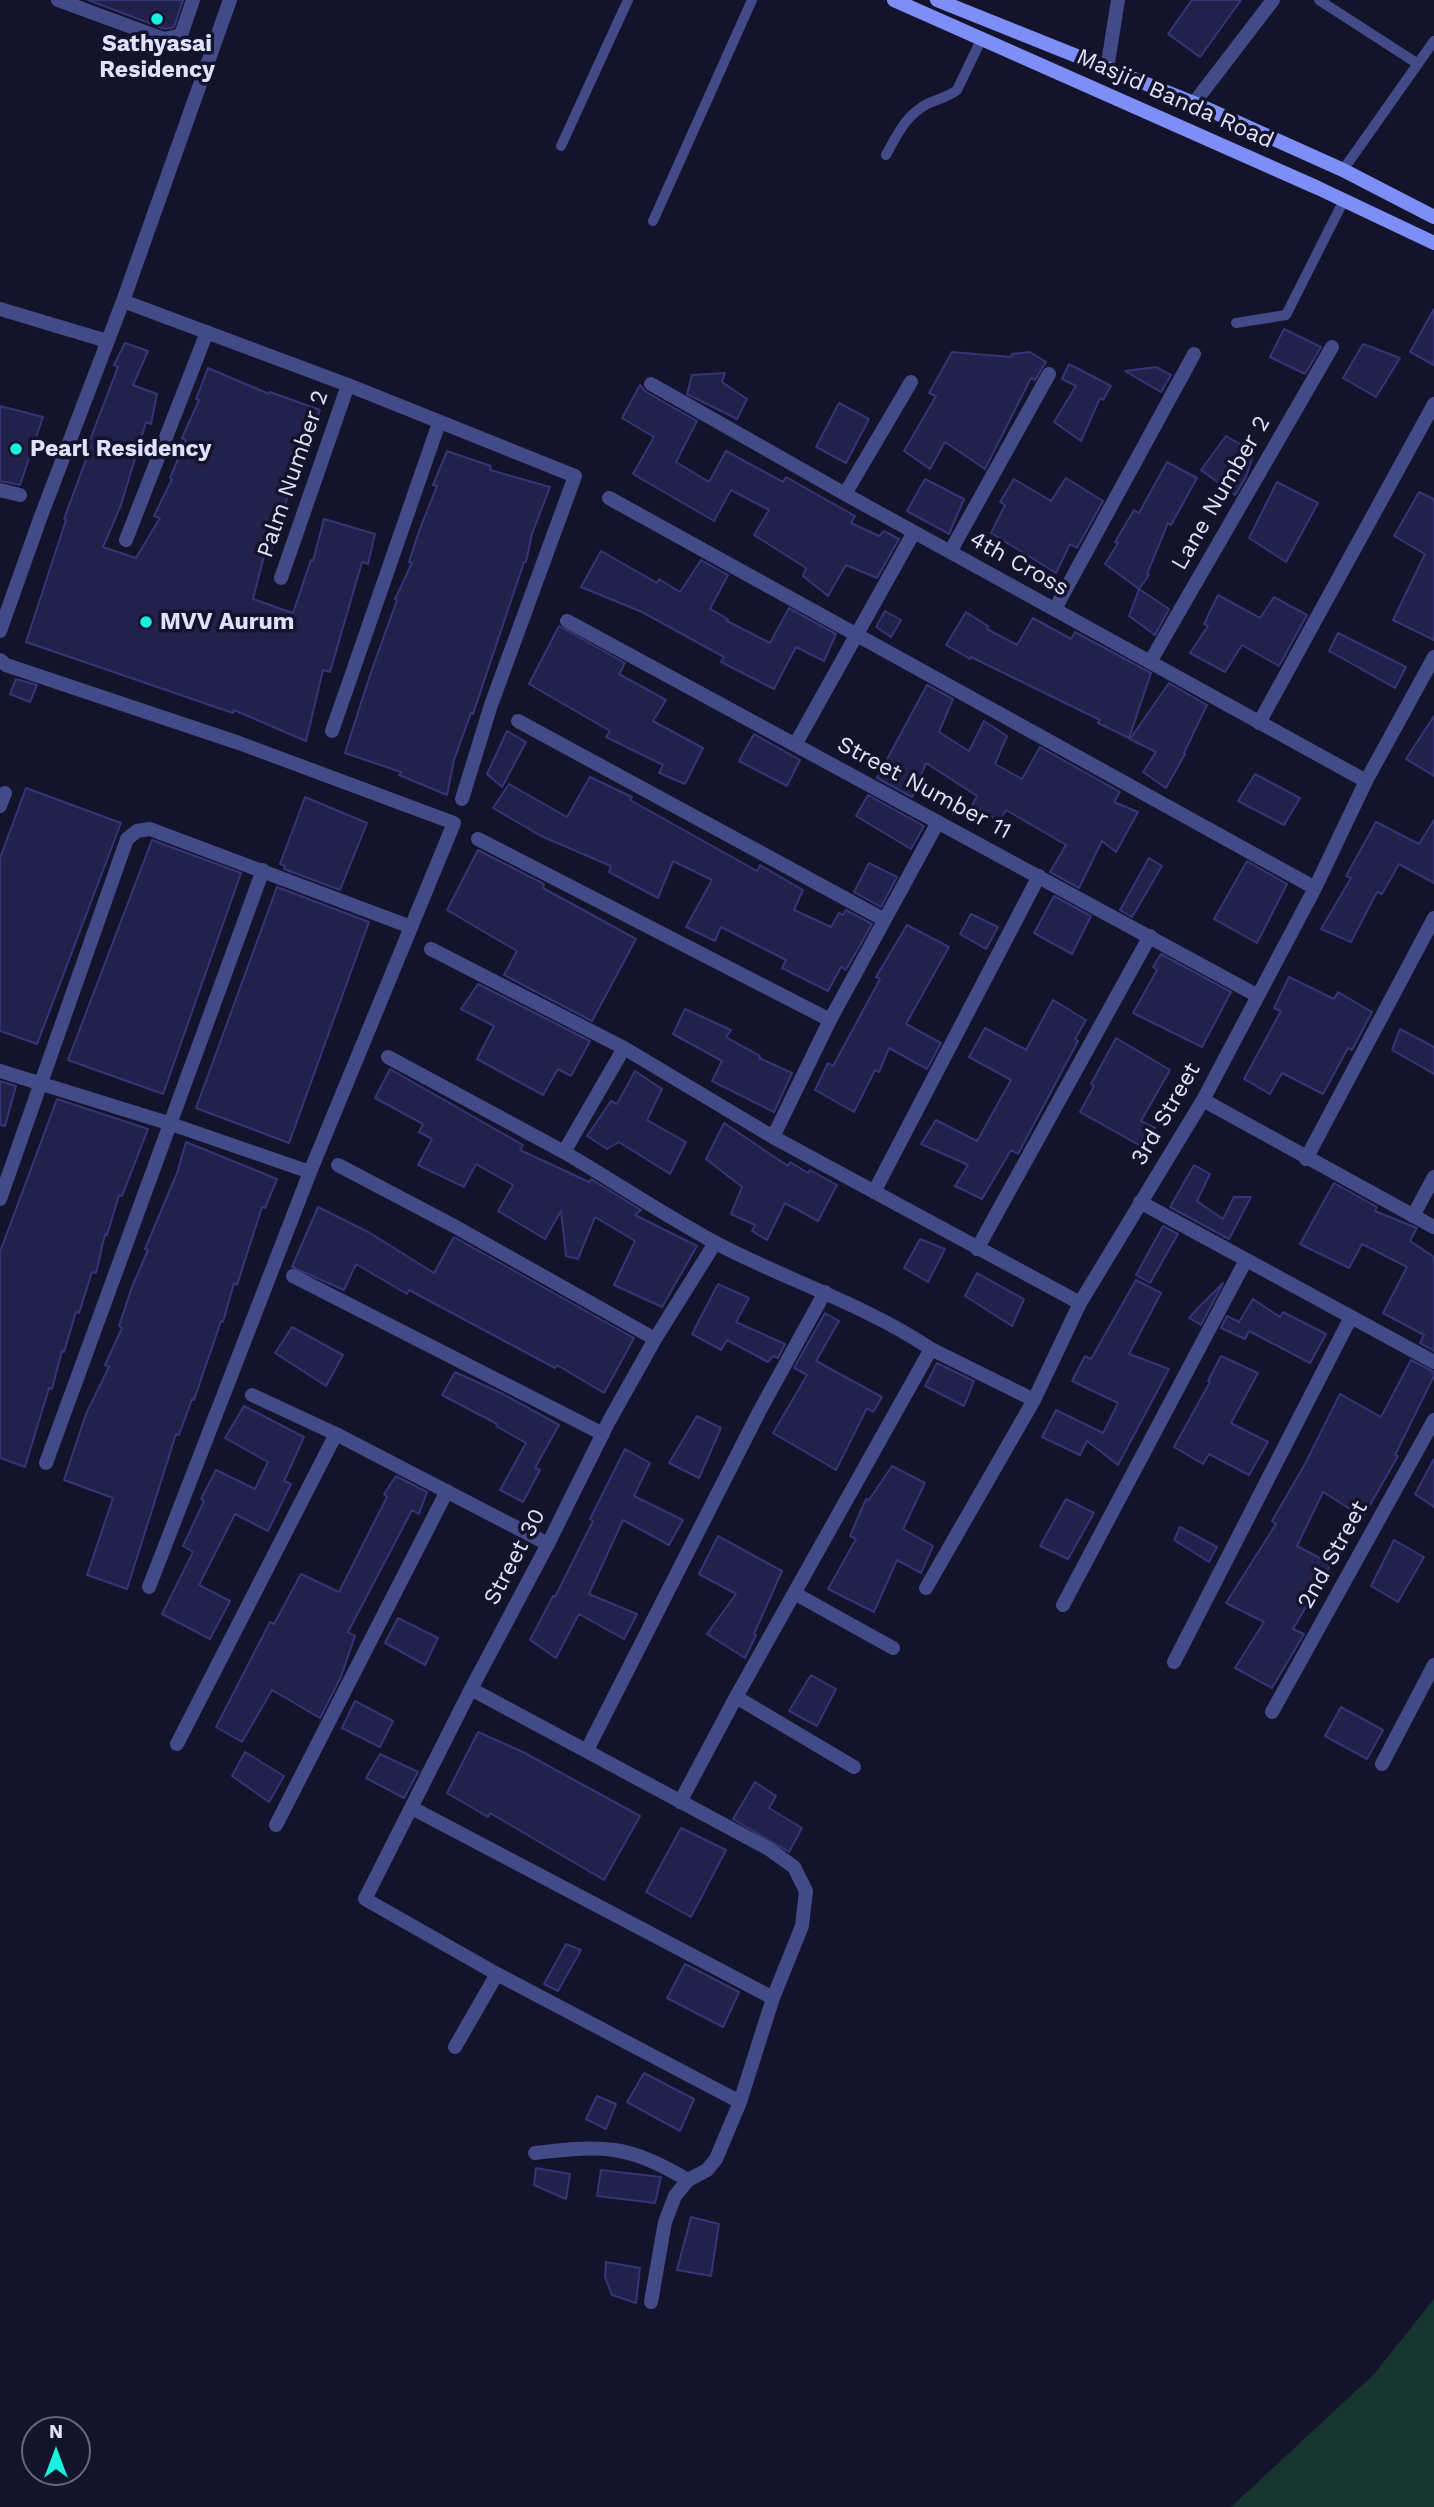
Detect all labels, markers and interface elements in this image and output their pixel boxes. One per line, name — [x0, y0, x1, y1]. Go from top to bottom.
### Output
marker: Sathyasai Residency — [149, 11, 165, 27]
place label: Sathyasai Residency — [99, 30, 215, 84]
street label: Masjid Banda Road — [1072, 43, 1278, 155]
street label: Palm Number 2 — [251, 387, 335, 561]
street label: Lane Number 2 — [1166, 411, 1276, 575]
place label: Pearl Residency — [30, 435, 211, 463]
marker: Pearl Residency — [8, 441, 24, 457]
street label: 4th Cross — [965, 526, 1073, 602]
place label: MVV Aurum — [160, 608, 294, 636]
marker: MVV Aurum — [138, 614, 154, 630]
street label: Street Number 11 — [832, 731, 1016, 845]
street label: 3rd Street — [1126, 1058, 1206, 1170]
street label: 2nd Street — [1292, 1496, 1374, 1614]
street label: Street 30 — [478, 1504, 552, 1610]
north arrow — [21, 2416, 91, 2486]
text: N — [49, 2420, 63, 2443]

